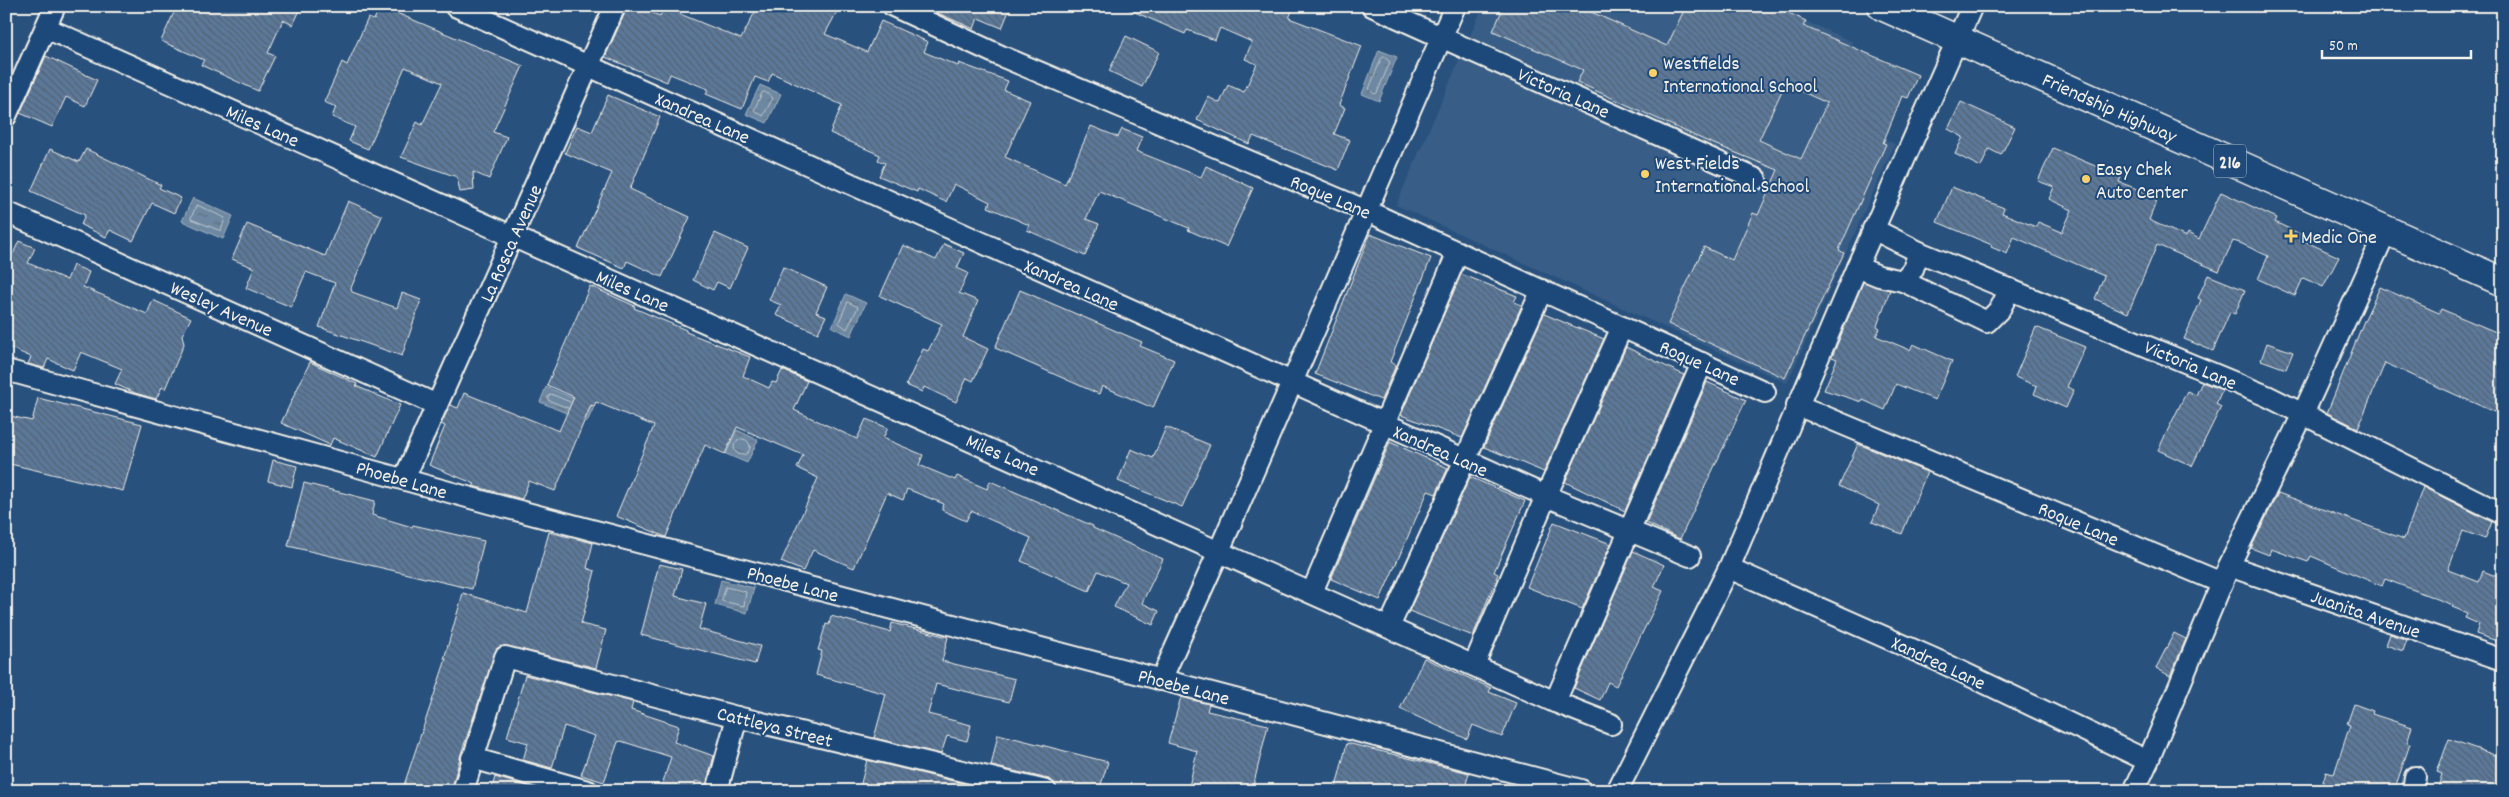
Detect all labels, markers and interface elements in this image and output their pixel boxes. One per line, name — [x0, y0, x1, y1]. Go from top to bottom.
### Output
scale bar — [2322, 28, 2470, 60]
text: 50 m — [2329, 36, 2358, 58]
place label: Westfields International School — [1663, 51, 1817, 102]
street label: Victoria Lane — [1512, 62, 1614, 128]
marker: Westfields International School — [1647, 67, 1659, 79]
street label: Friendship Highway — [2037, 68, 2181, 152]
street label: Xandrea Lane — [650, 86, 754, 153]
street label: Miles Lane — [221, 99, 303, 156]
road number: 216 — [2214, 144, 2246, 178]
place label: West Fields International School — [1655, 151, 1809, 202]
place label: Easy Chek Auto Center — [2096, 157, 2189, 208]
marker: West Fields International School — [1639, 168, 1651, 180]
street label: Roque Lane — [1285, 169, 1375, 228]
marker: Easy Chek Auto Center — [2080, 173, 2092, 185]
street label: La Rosca Avenue — [474, 181, 551, 307]
place label: Medic One — [2301, 225, 2377, 253]
marker: Medic One — [2285, 230, 2297, 242]
street label: Xandrea Lane — [1019, 253, 1123, 320]
street label: Miles Lane — [591, 264, 673, 321]
street label: Wesley Avenue — [165, 276, 277, 346]
street label: Roque Lane — [1654, 335, 1744, 395]
street label: Victoria Lane — [2139, 335, 2241, 399]
street label: Xandrea Lane — [1388, 419, 1492, 486]
street label: Miles Lane — [961, 428, 1043, 485]
street label: Phoebe Lane — [352, 456, 450, 508]
street label: Roque Lane — [2033, 496, 2123, 555]
street label: Phoebe Lane — [743, 560, 841, 612]
street label: Juanita Avenue — [2306, 584, 2424, 648]
street label: Xandrea Lane — [1886, 631, 1990, 699]
street label: Phoebe Lane — [1134, 663, 1232, 715]
street label: Cattleya Street — [714, 701, 835, 757]

